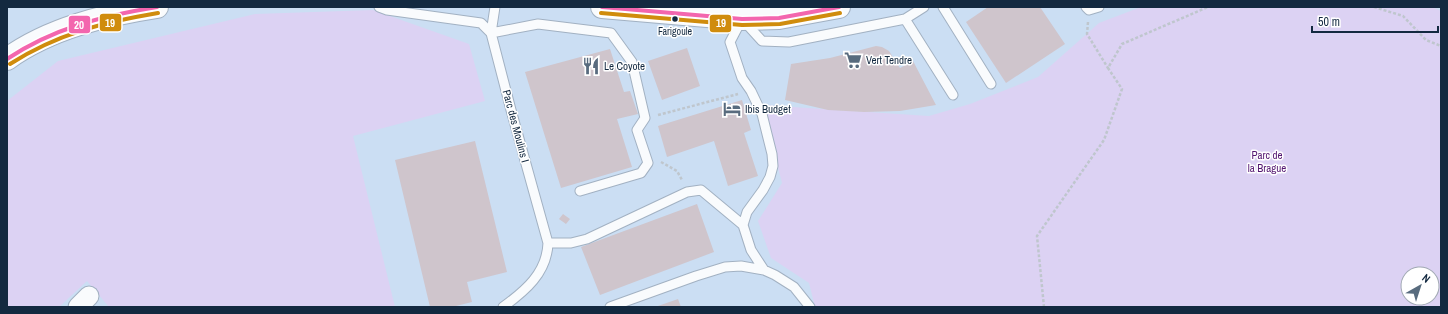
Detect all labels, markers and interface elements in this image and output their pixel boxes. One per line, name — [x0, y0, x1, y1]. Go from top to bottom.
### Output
scale bar — [1312, 8, 1438, 34]
line badge: 19 — [99, 13, 122, 32]
marker: Farigoule — [670, 14, 680, 24]
line badge: 19 — [709, 14, 732, 33]
text: 50 m — [1318, 14, 1340, 30]
line badge: 20 — [68, 15, 91, 34]
text: 19 — [105, 16, 115, 30]
text: 19 — [716, 16, 726, 30]
text: 20 — [74, 18, 84, 32]
place label: Farigoule — [658, 25, 693, 38]
supermarket icon: Vert Tendre — [843, 50, 863, 70]
place label: Vert Tendre — [866, 53, 912, 67]
restaurant icon: Le Coyote — [581, 56, 601, 76]
place label: Le Coyote — [604, 59, 645, 73]
street label: Parc des Moulins I — [500, 88, 532, 164]
hotel icon: Ibis Budget — [722, 99, 742, 119]
place label: Ibis Budget — [745, 102, 791, 116]
park label: Parc de la Brague — [1248, 148, 1286, 175]
north arrow — [1400, 266, 1440, 306]
text: N — [1419, 271, 1433, 286]

